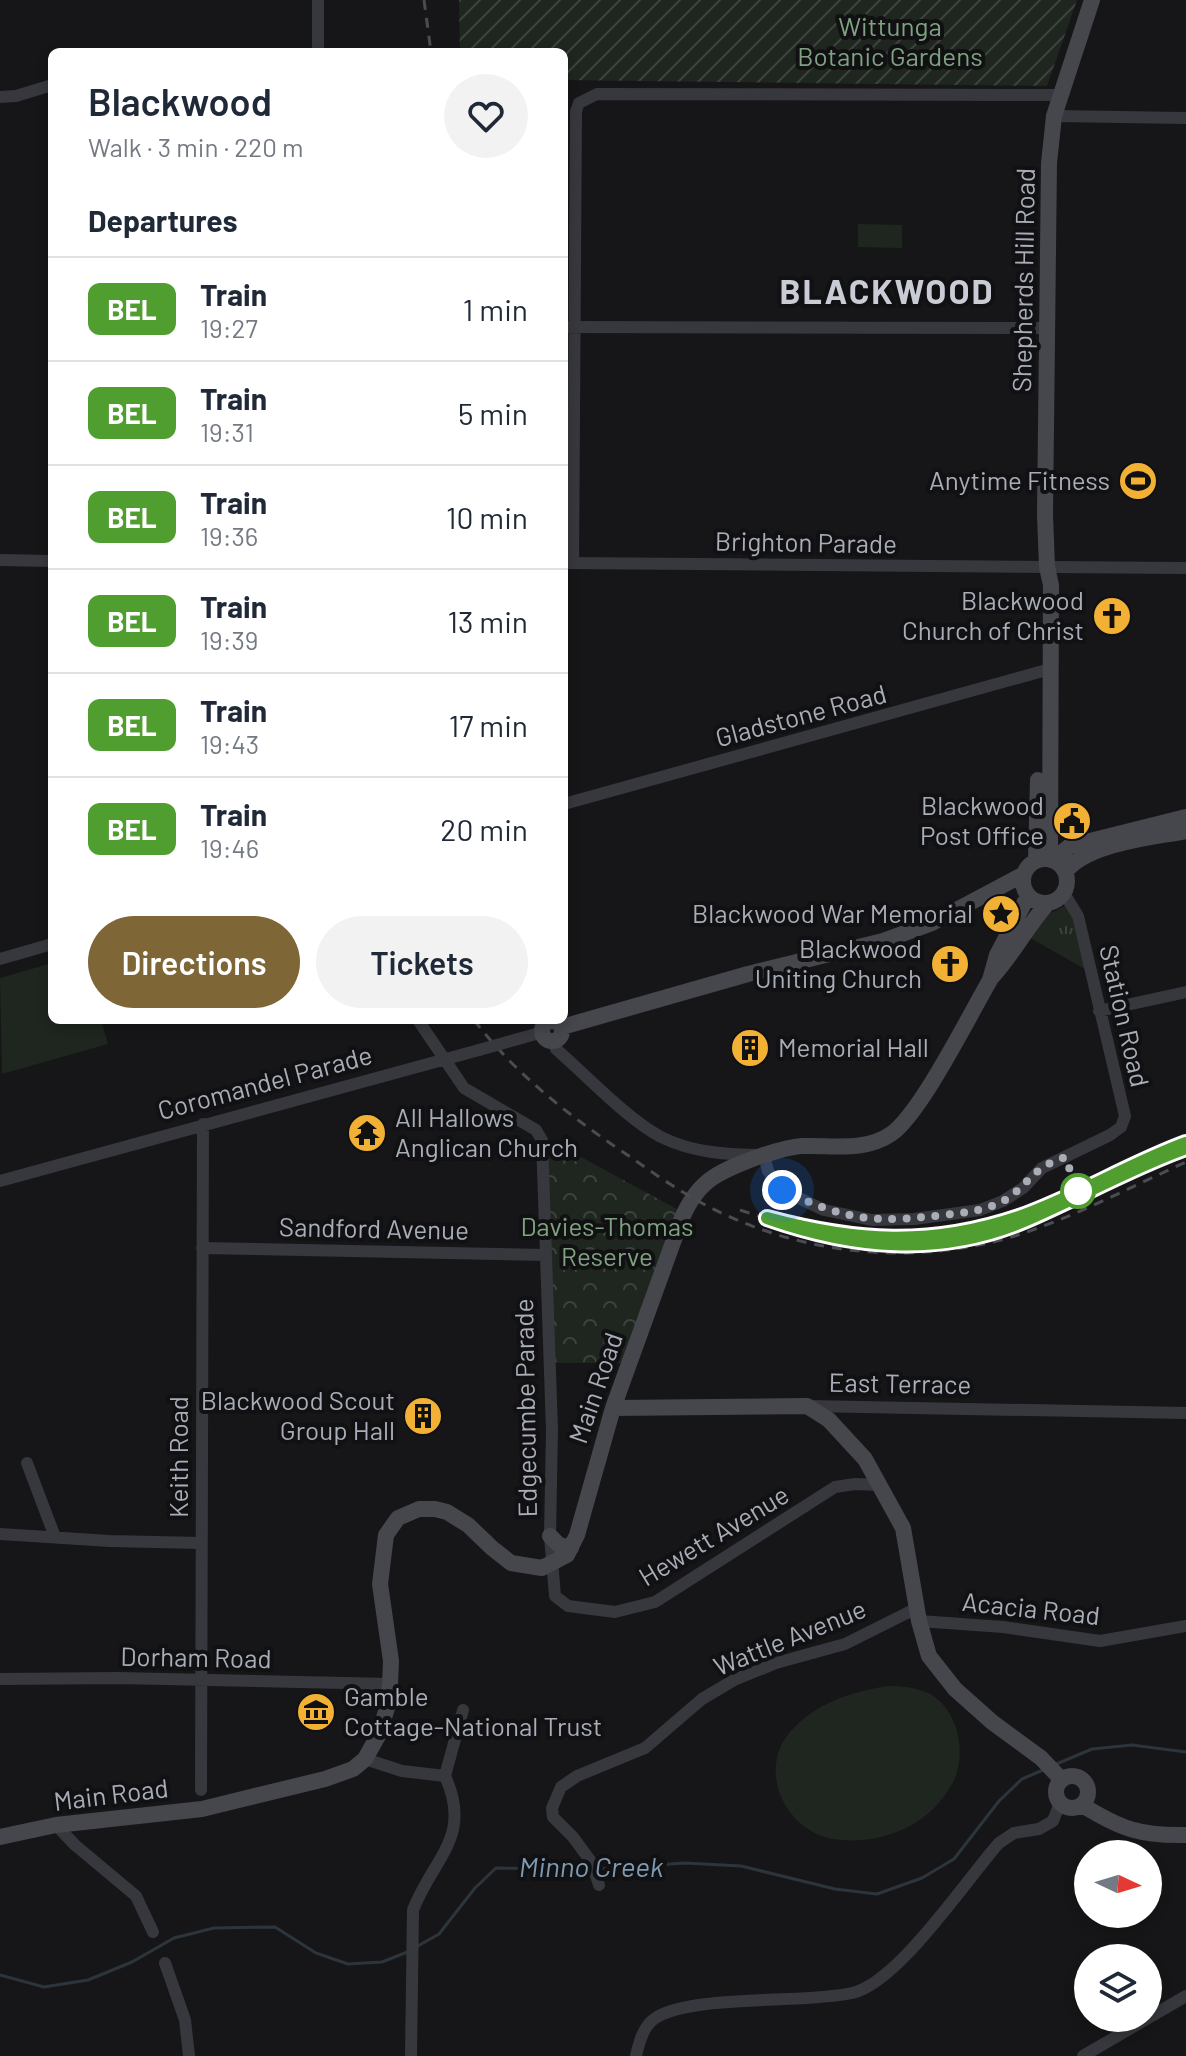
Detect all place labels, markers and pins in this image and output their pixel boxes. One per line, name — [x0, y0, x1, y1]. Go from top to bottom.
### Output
sports icon: Anytime Fitness — [1117, 460, 1159, 502]
place label: Anytime Fitness — [929, 464, 1110, 495]
place label: Blackwood Church of Christ — [902, 584, 1084, 645]
church icon: Blackwood Church of Christ — [1091, 595, 1133, 637]
place label: Blackwood Post Office — [920, 789, 1044, 850]
public building icon: Blackwood Post Office — [1051, 800, 1093, 842]
place icon: Blackwood War Memorial — [980, 893, 1022, 935]
place label: Blackwood War Memorial — [692, 897, 973, 928]
place label: Blackwood Uniting Church — [755, 932, 922, 993]
church icon: Blackwood Uniting Church — [929, 943, 971, 985]
building icon: Memorial Hall — [729, 1027, 771, 1069]
place label: Memorial Hall — [778, 1031, 929, 1062]
place label: All Hallows Anglican Church — [395, 1101, 578, 1162]
temple icon: All Hallows Anglican Church — [346, 1112, 388, 1154]
unlabelled marker — [1061, 1174, 1095, 1208]
place label: Blackwood Scout Group Hall — [201, 1384, 395, 1445]
building icon: Blackwood Scout Group Hall — [402, 1395, 444, 1437]
place label: Gamble Cottage-National Trust — [344, 1680, 602, 1741]
museum icon: Gamble Cottage-National Trust — [295, 1691, 337, 1733]

